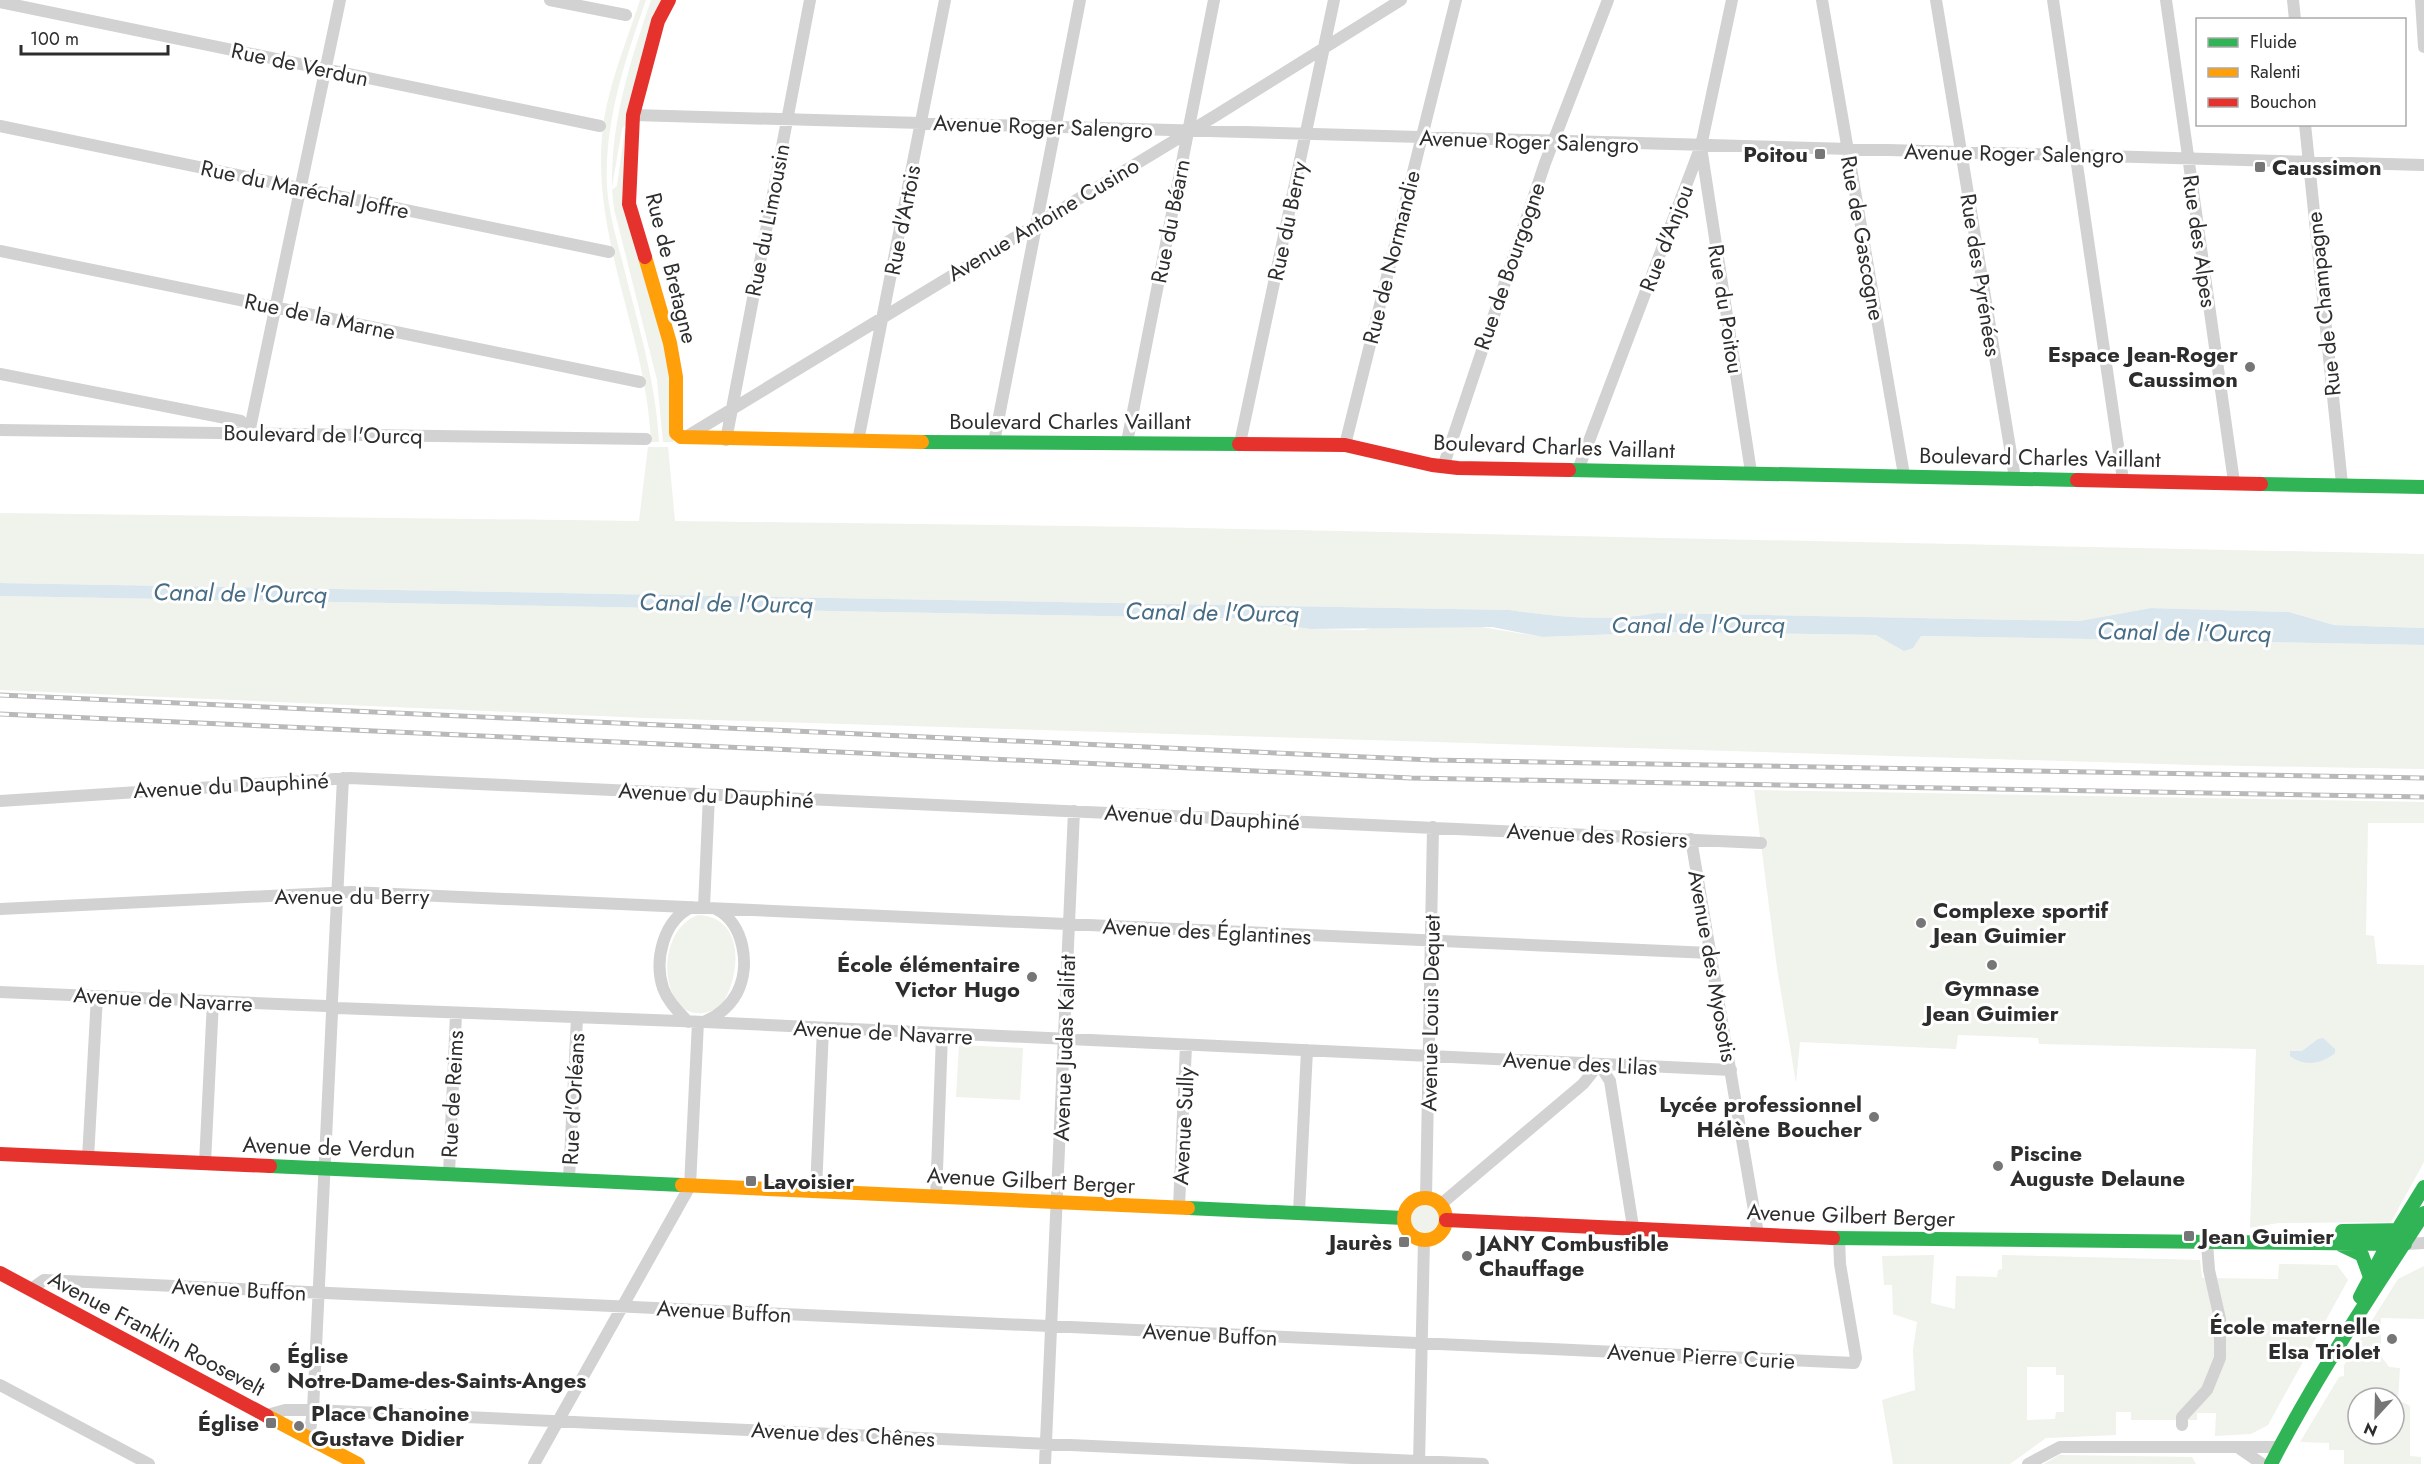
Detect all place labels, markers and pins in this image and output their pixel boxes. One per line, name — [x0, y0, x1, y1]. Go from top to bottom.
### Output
place label: Poitou — [1743, 138, 1808, 170]
marker: Poitou — [1813, 147, 1827, 161]
place label: Caussimon — [2272, 151, 2382, 183]
marker: Caussimon — [2253, 160, 2267, 174]
place label: Espace Jean-Roger Caussimon — [2048, 338, 2238, 395]
marker: Espace Jean-Roger Caussimon — [2243, 360, 2257, 374]
place label: Complexe sportif Jean Guimier — [1929, 894, 2110, 951]
marker: Complexe sportif Jean Guimier — [1914, 916, 1928, 930]
place label: École élémentaire Victor Hugo — [837, 948, 1020, 1005]
marker: Gymnase Jean Guimier — [1985, 958, 1999, 972]
marker: École élémentaire Victor Hugo — [1025, 970, 1039, 984]
place label: Gymnase Jean Guimier — [1921, 972, 2059, 1029]
place label: Lycée professionnel Hélène Boucher — [1659, 1088, 1862, 1145]
marker: Lycée professionnel Hélène Boucher — [1867, 1110, 1881, 1124]
place label: Piscine Auguste Delaune — [2009, 1137, 2185, 1194]
marker: Piscine Auguste Delaune — [1991, 1159, 2005, 1173]
place label: Lavoisier — [763, 1165, 854, 1197]
marker: Lavoisier — [744, 1174, 758, 1188]
place label: Jean Guimier — [2197, 1220, 2334, 1252]
place label: Jaurès — [1325, 1226, 1392, 1258]
place label: JANY Combustible Chauffage — [1475, 1227, 1669, 1284]
marker: Jean Guimier — [2182, 1229, 2196, 1243]
marker: Jaurès — [1397, 1235, 1411, 1249]
marker: JANY Combustible Chauffage — [1460, 1249, 1474, 1263]
place label: École maternelle Elsa Triolet — [2209, 1310, 2380, 1367]
marker: École maternelle Elsa Triolet — [2385, 1332, 2399, 1346]
place label: Église Notre-Dame-des-Saints-Anges — [287, 1339, 586, 1396]
marker: Église Notre-Dame-des-Saints-Anges — [268, 1361, 282, 1375]
place label: Place Chanoine Gustave Didier — [311, 1397, 469, 1454]
place label: Église — [198, 1407, 259, 1439]
marker: Église — [264, 1416, 278, 1430]
marker: Place Chanoine Gustave Didier — [292, 1419, 306, 1433]

